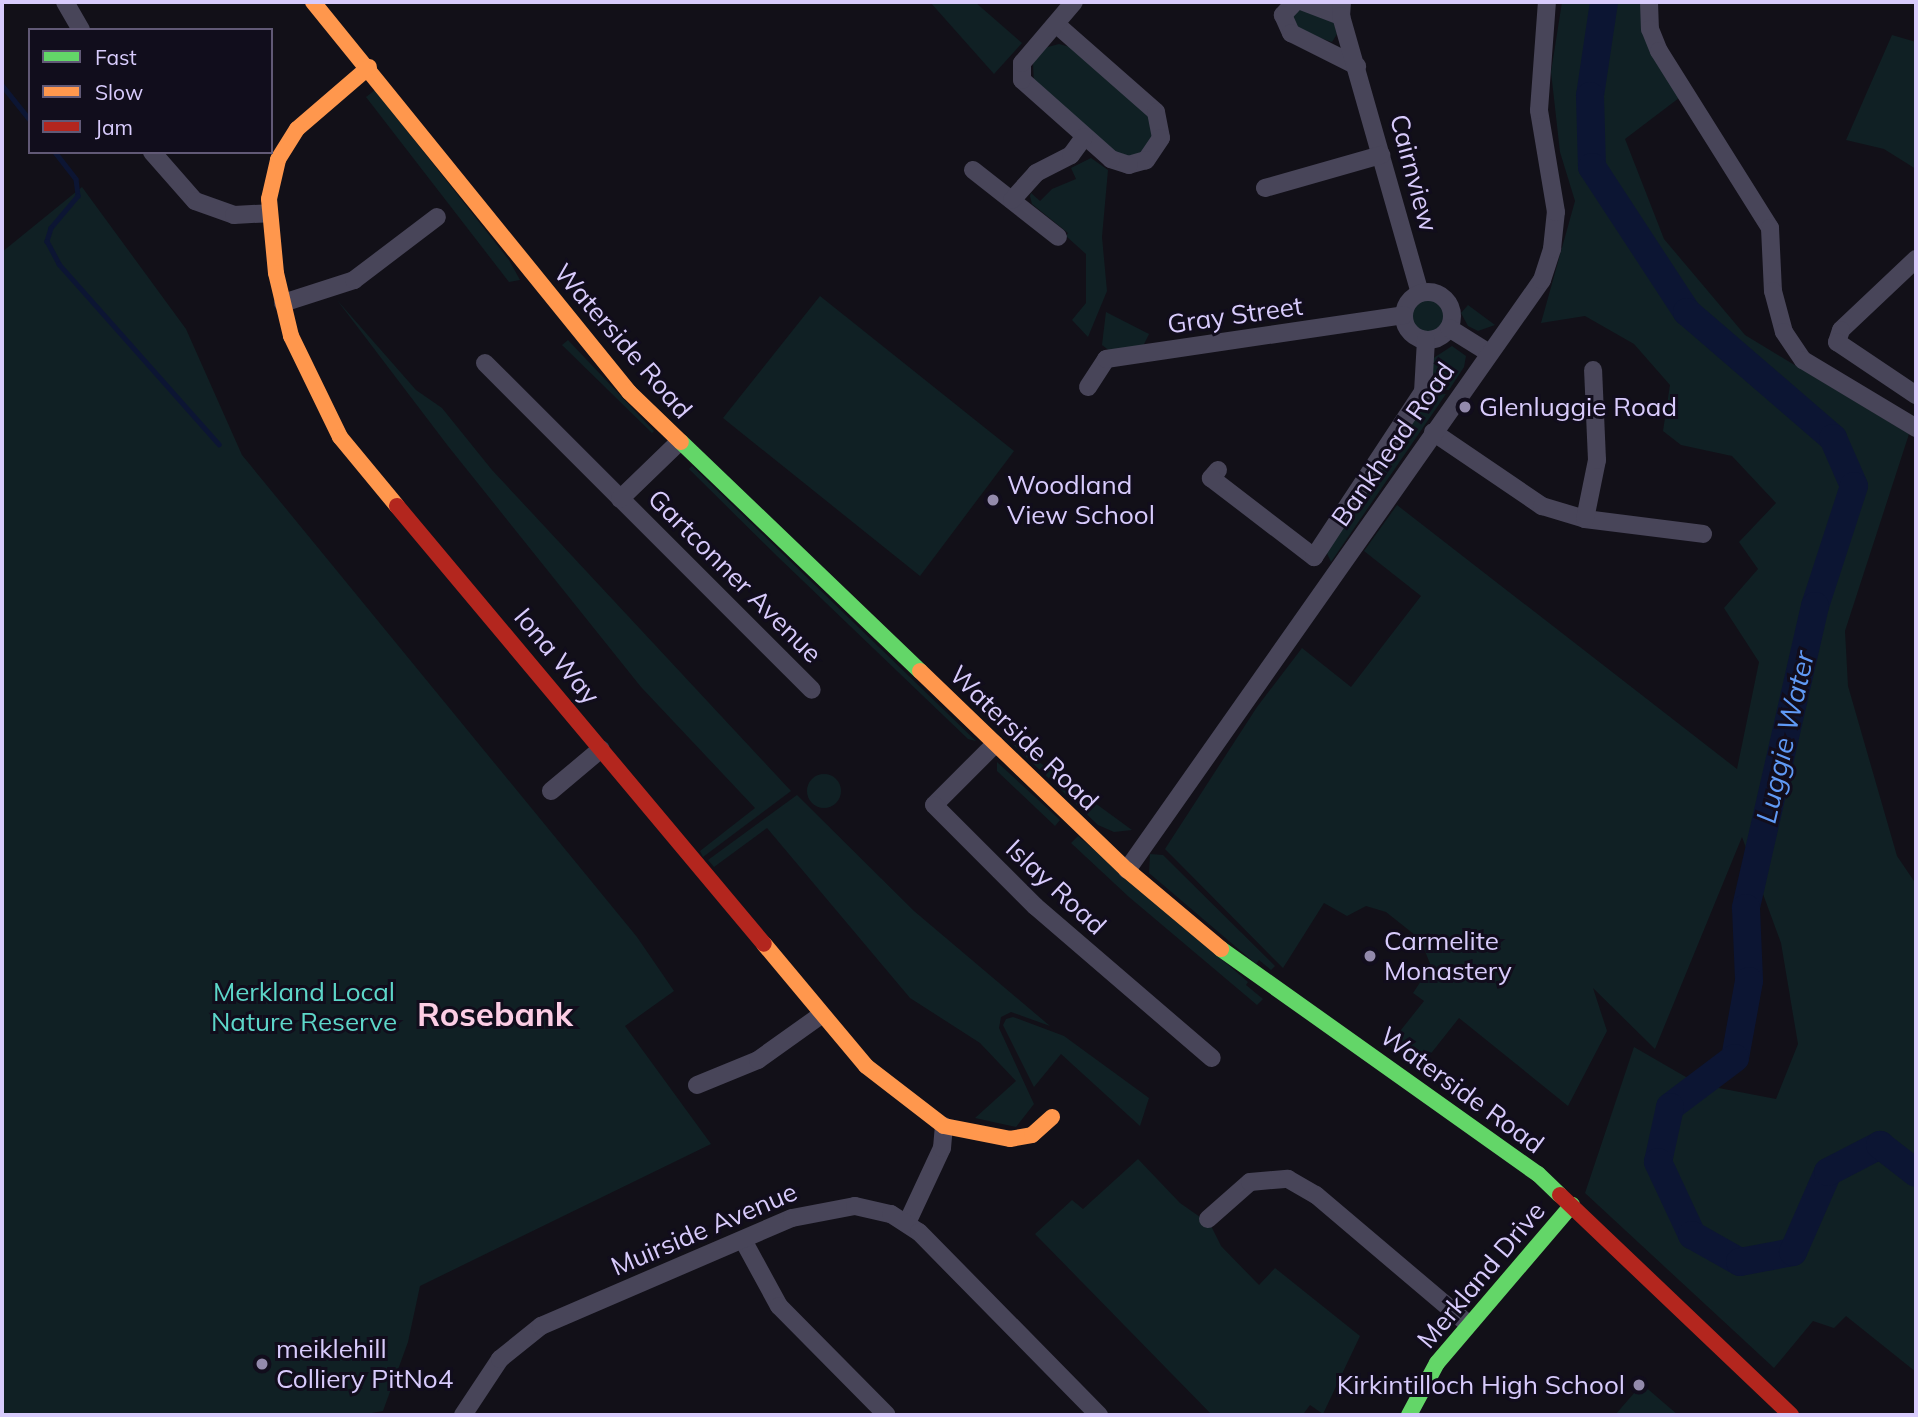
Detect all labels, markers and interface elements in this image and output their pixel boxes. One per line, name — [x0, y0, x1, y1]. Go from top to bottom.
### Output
legend — [28, 28, 273, 154]
text: Fast — [95, 44, 137, 70]
text: Slow — [95, 79, 143, 105]
street label: Cairnview — [1383, 111, 1445, 235]
text: Jam — [95, 114, 133, 140]
street label: Waterside Road — [547, 257, 699, 425]
street label: Gray Street — [1165, 290, 1305, 340]
street label: Bankhead Road — [1325, 356, 1461, 532]
place label: Glenluggie Road — [1479, 391, 1677, 423]
marker: Glenluggie Road — [1457, 399, 1473, 415]
place label: Woodland View School — [1007, 469, 1155, 530]
street label: Gartconner Avenue — [642, 483, 828, 669]
marker: Woodland View School — [985, 492, 1001, 508]
street label: Iona Way — [508, 602, 606, 710]
water label: Luggie Water — [1749, 648, 1821, 826]
street label: Waterside Road — [943, 659, 1105, 817]
street label: Islay Road — [999, 833, 1113, 941]
place label: Carmelite Monastery — [1384, 925, 1512, 986]
marker: Carmelite Monastery — [1362, 948, 1378, 964]
park label: Merkland Local Nature Reserve — [211, 976, 397, 1038]
district label: Rosebank — [417, 994, 573, 1034]
street label: Waterside Road — [1374, 1020, 1550, 1160]
street label: Muirside Avenue — [606, 1176, 802, 1282]
street label: Merkland Drive — [1411, 1195, 1551, 1355]
place label: meiklehill Colliery PitNo4 — [276, 1333, 453, 1394]
marker: meiklehill Colliery PitNo4 — [254, 1356, 270, 1372]
place label: Kirkintilloch High School — [1337, 1369, 1625, 1401]
marker: Kirkintilloch High School — [1631, 1377, 1647, 1393]

